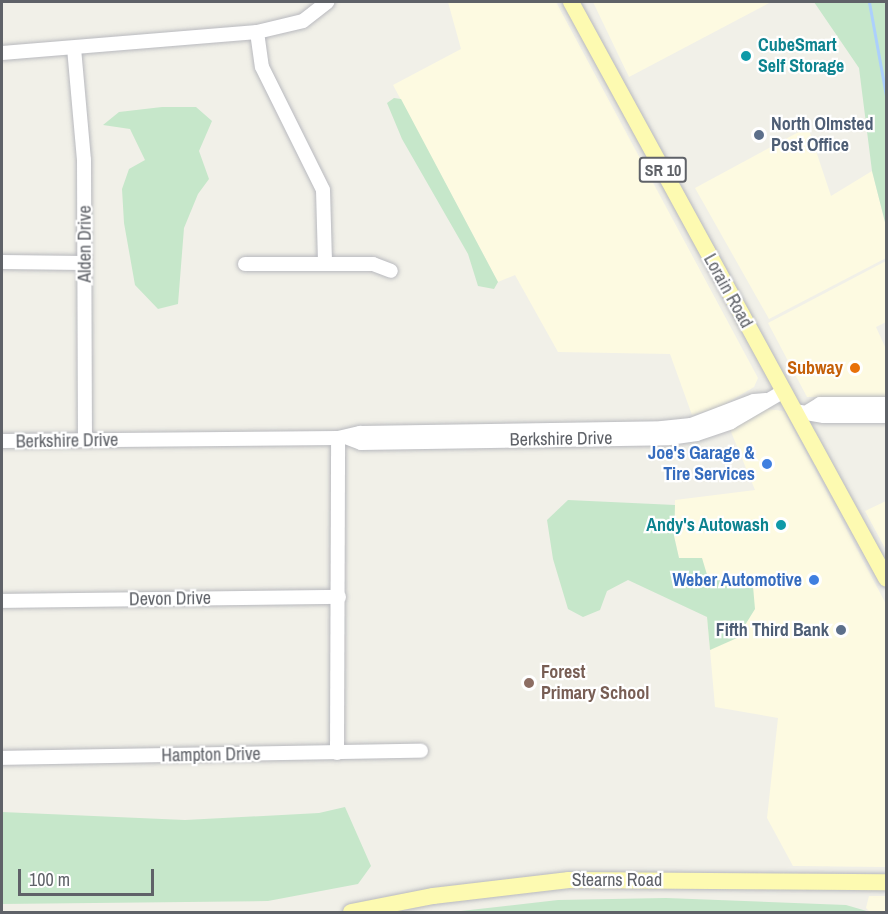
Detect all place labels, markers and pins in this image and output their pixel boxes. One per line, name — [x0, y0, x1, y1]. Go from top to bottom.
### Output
place label: CubeSmart Self Storage — [758, 35, 844, 78]
marker: CubeSmart Self Storage — [739, 49, 753, 63]
place label: North Olmsted Post Office — [771, 114, 874, 156]
marker: North Olmsted Post Office — [752, 128, 766, 142]
place label: Subway — [787, 357, 843, 379]
marker: Subway — [848, 361, 862, 375]
place label: Joe's Garage & Tire Services — [648, 443, 755, 486]
marker: Joe's Garage & Tire Services — [760, 457, 774, 471]
place label: Andy's Autowash — [646, 514, 769, 536]
marker: Andy's Autowash — [774, 518, 788, 532]
place label: Weber Automotive — [672, 569, 802, 591]
marker: Weber Automotive — [807, 573, 821, 587]
place label: Fifth Third Bank — [716, 619, 829, 641]
marker: Fifth Third Bank — [834, 623, 848, 637]
place label: Forest Primary School — [541, 662, 649, 704]
marker: Forest Primary School — [522, 676, 536, 690]

